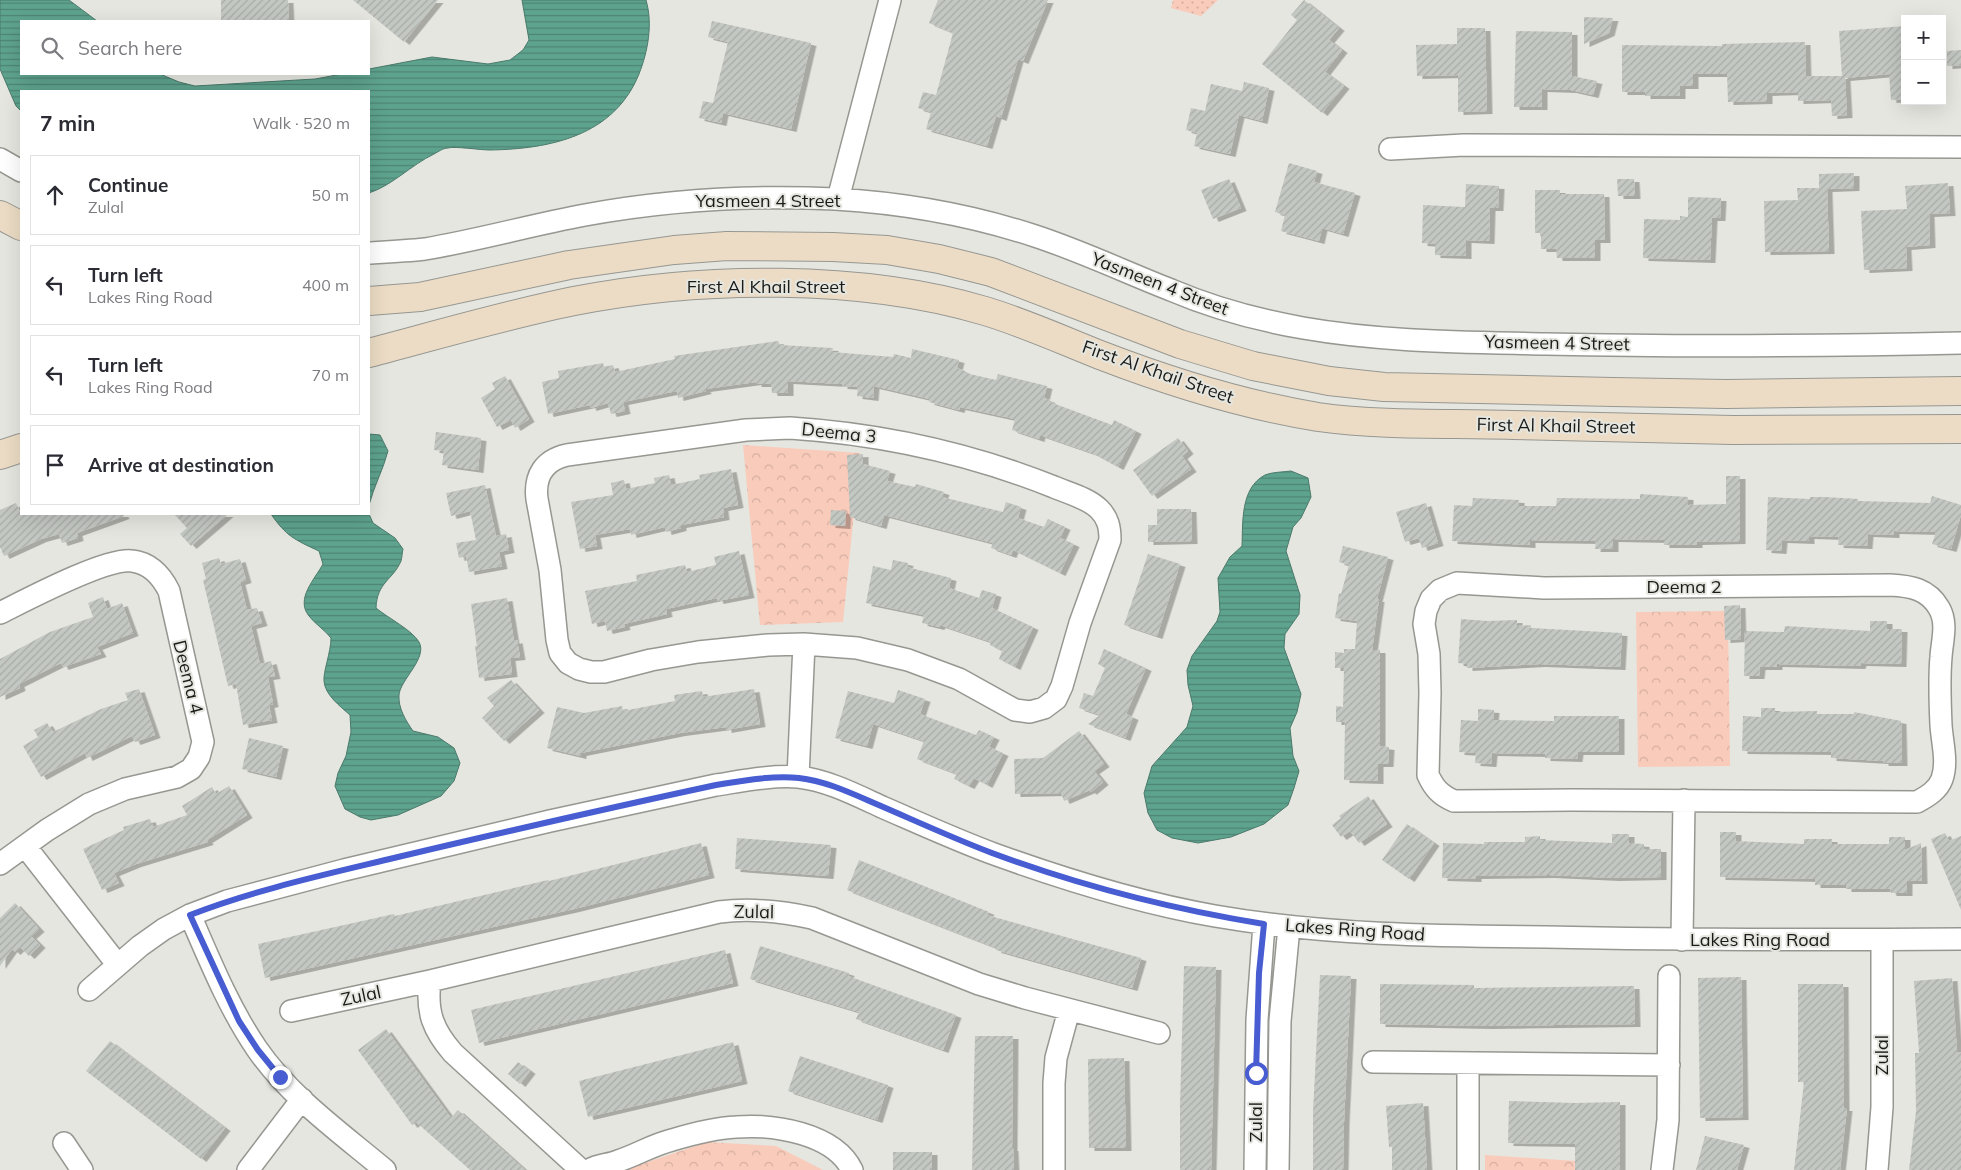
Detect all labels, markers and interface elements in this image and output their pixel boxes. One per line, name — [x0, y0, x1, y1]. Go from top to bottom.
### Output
map controls — [1901, 15, 1946, 105]
button: + — [1901, 15, 1946, 60]
search box — [20, 20, 370, 75]
icon: search — [38, 34, 66, 62]
text: Search here — [78, 36, 182, 60]
button: − — [1901, 60, 1946, 105]
text: 7 min — [40, 110, 95, 136]
text: Walk · 520 m — [252, 113, 350, 133]
text: Continue — [88, 173, 168, 197]
icon: ahead — [41, 181, 69, 209]
text: 50 m — [312, 185, 349, 205]
street label: Yasmeen 4 Street — [694, 189, 841, 212]
text: Zulal — [88, 197, 124, 217]
street label: Yasmeen 4 Street — [1087, 246, 1232, 320]
text: Turn left — [88, 263, 163, 287]
icon: left — [41, 271, 69, 299]
text: 400 m — [302, 275, 349, 295]
street label: First Al Khail Street — [687, 275, 845, 298]
text: Lakes Ring Road — [88, 287, 212, 307]
street label: Yasmeen 4 Street — [1483, 330, 1630, 355]
street label: First Al Khail Street — [1079, 335, 1237, 408]
text: Turn left — [88, 353, 163, 377]
icon: left — [41, 361, 69, 389]
text: 70 m — [312, 365, 349, 385]
text: Lakes Ring Road — [88, 377, 212, 397]
street label: First Al Khail Street — [1476, 413, 1636, 438]
street label: Deema 3 — [800, 417, 878, 448]
icon: arrive — [41, 451, 69, 479]
text: Arrive at destination — [88, 453, 274, 477]
street label: Deema 2 — [1646, 575, 1722, 598]
street label: Deema 4 — [168, 638, 209, 716]
street label: Zulal — [734, 900, 774, 923]
street label: Lakes Ring Road — [1284, 913, 1426, 946]
street label: Lakes Ring Road — [1690, 928, 1830, 951]
street label: Zulal — [339, 980, 383, 1011]
street label: Zulal — [1870, 1035, 1893, 1075]
route start — [1245, 1062, 1268, 1085]
route end — [269, 1066, 292, 1089]
street label: Zulal — [1244, 1102, 1267, 1142]

